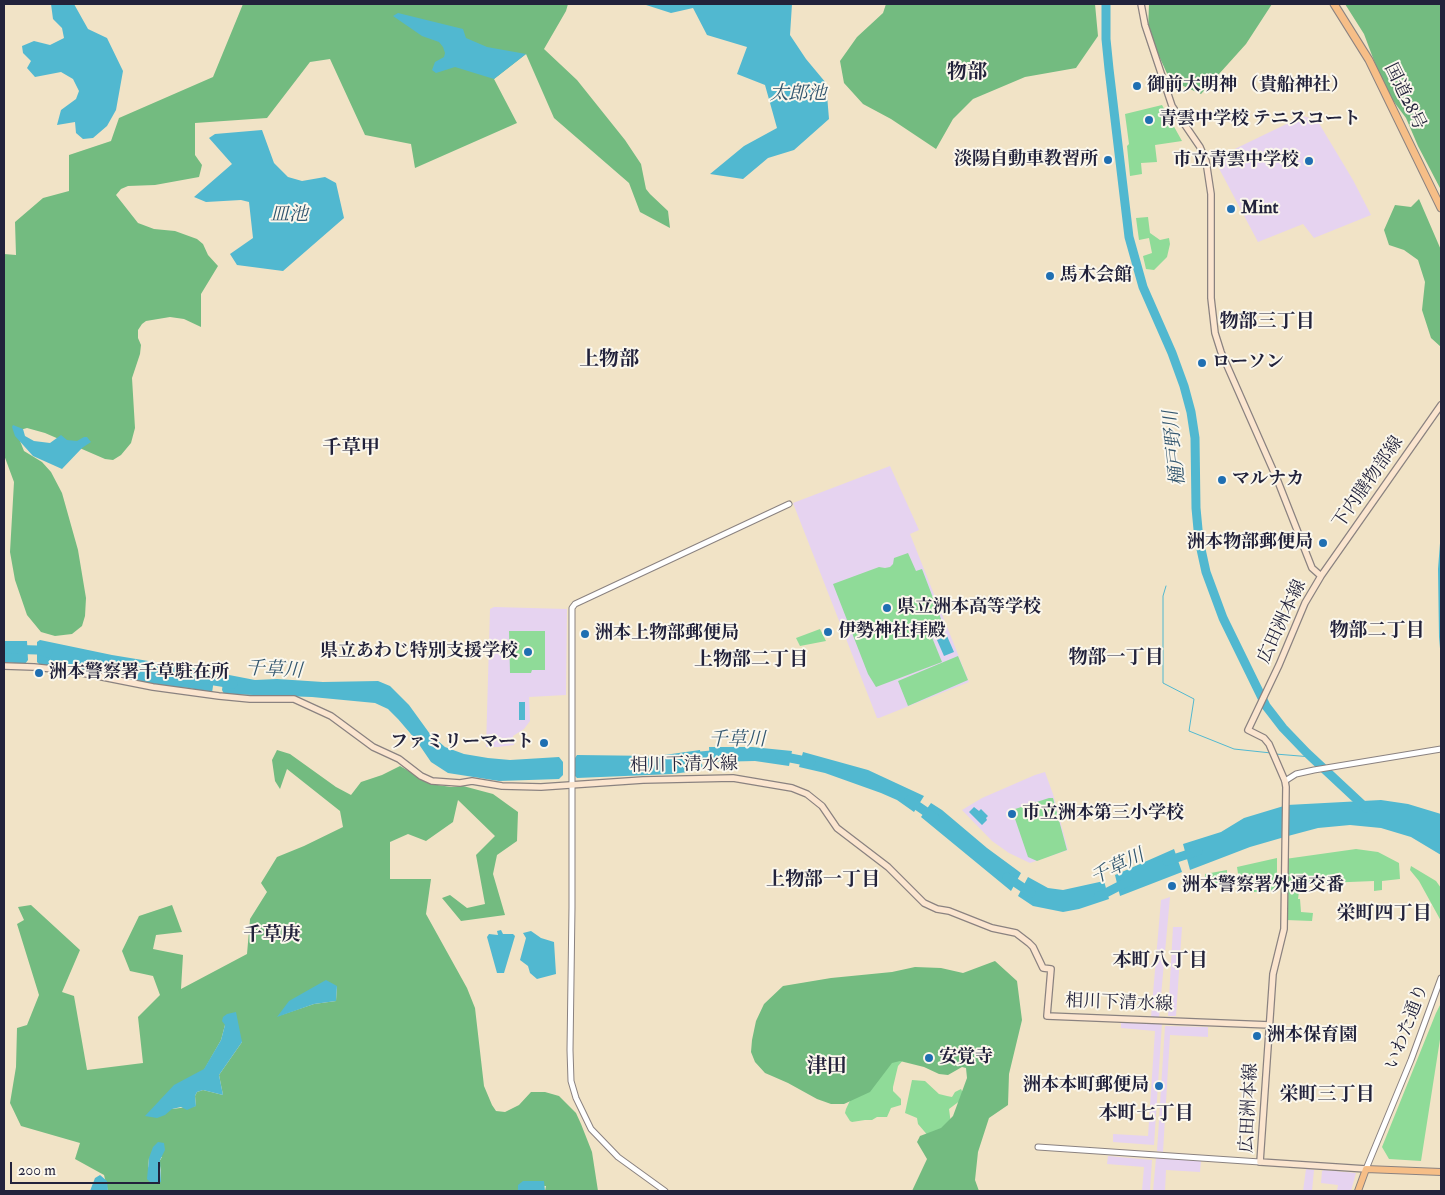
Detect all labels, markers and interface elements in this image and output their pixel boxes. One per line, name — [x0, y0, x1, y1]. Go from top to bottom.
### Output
street label: 国道28号 — [1379, 60, 1429, 134]
district label: 物部 — [947, 62, 987, 86]
place label: 御前大明神 （貴船神社） — [1147, 75, 1349, 97]
marker: 御前大明神 （貴船神社） — [1131, 80, 1143, 92]
water label: 太郎池 — [770, 84, 826, 106]
place label: 青雲中学校 テニスコート — [1159, 109, 1361, 131]
marker: 青雲中学校 テニスコート — [1143, 114, 1155, 126]
place label: 淡陽自動車教習所 — [954, 149, 1098, 171]
place label: 市立青雲中学校 — [1173, 150, 1299, 172]
marker: 淡陽自動車教習所 — [1102, 154, 1114, 166]
marker: 市立青雲中学校 — [1303, 155, 1315, 167]
place label: Mint — [1241, 198, 1278, 220]
marker: Mint — [1225, 203, 1237, 215]
water label: 皿池 — [270, 205, 308, 227]
place label: 馬木会館 — [1060, 265, 1132, 287]
marker: 馬木会館 — [1044, 270, 1056, 282]
district label: 物部三丁目 — [1220, 312, 1314, 334]
district label: 上物部 — [579, 349, 639, 373]
place label: ローソン — [1212, 352, 1284, 374]
marker: ローソン — [1196, 357, 1208, 369]
water label: 樋戸野川 — [1161, 409, 1191, 487]
street label: 下内膳物部線 — [1329, 433, 1409, 533]
district label: 千草甲 — [323, 438, 379, 460]
place label: マルナカ — [1232, 469, 1304, 491]
marker: マルナカ — [1216, 474, 1228, 486]
place label: 洲本物部郵便局 — [1187, 532, 1313, 554]
marker: 洲本物部郵便局 — [1317, 537, 1329, 549]
street label: 広田洲本線 — [1254, 577, 1312, 667]
place label: 県立洲本高等学校 — [897, 597, 1041, 619]
marker: 県立洲本高等学校 — [881, 602, 893, 614]
place label: 伊勢神社拝殿 — [838, 621, 946, 643]
district label: 物部二丁目 — [1330, 621, 1424, 643]
place label: 洲本上物部郵便局 — [595, 623, 739, 645]
marker: 伊勢神社拝殿 — [822, 626, 834, 638]
marker: 洲本上物部郵便局 — [579, 628, 591, 640]
place label: 県立あわじ特別支援学校 — [320, 641, 518, 663]
marker: 県立あわじ特別支援学校 — [522, 646, 534, 658]
district label: 物部一丁目 — [1069, 648, 1163, 670]
district label: 上物部二丁目 — [694, 650, 808, 672]
water label: 千草川 — [245, 658, 303, 684]
place label: 洲本警察署千草駐在所 — [49, 662, 229, 684]
marker: 洲本警察署千草駐在所 — [33, 667, 45, 679]
water label: 千草川 — [709, 730, 765, 752]
place label: ファミリーマート — [390, 732, 534, 754]
marker: ファミリーマート — [538, 737, 550, 749]
street label: 相川下清水線 — [630, 754, 738, 778]
place label: 市立洲本第三小学校 — [1022, 803, 1184, 825]
marker: 市立洲本第三小学校 — [1006, 808, 1018, 820]
water label: 千草川 — [1087, 845, 1149, 891]
district label: 上物部一丁目 — [766, 870, 880, 892]
place label: 洲本警察署外通交番 — [1182, 875, 1344, 897]
marker: 洲本警察署外通交番 — [1166, 880, 1178, 892]
district label: 栄町四丁目 — [1337, 904, 1431, 926]
district label: 千草庚 — [244, 925, 300, 947]
district label: 本町八丁目 — [1113, 951, 1207, 973]
street label: いわた通り — [1382, 981, 1434, 1073]
street label: 相川下清水線 — [1065, 991, 1173, 1017]
place label: 洲本保育園 — [1267, 1025, 1357, 1047]
marker: 洲本保育園 — [1251, 1030, 1263, 1042]
place label: 安覚寺 — [939, 1047, 993, 1069]
marker: 安覚寺 — [923, 1052, 935, 1064]
district label: 津田 — [807, 1056, 847, 1080]
street label: 広田洲本線 — [1237, 1062, 1263, 1154]
place label: 洲本本町郵便局 — [1023, 1075, 1149, 1097]
marker: 洲本本町郵便局 — [1153, 1080, 1165, 1092]
district label: 栄町三丁目 — [1280, 1085, 1374, 1107]
district label: 本町七丁目 — [1099, 1104, 1193, 1126]
scale bar — [12, 1152, 162, 1184]
text: 200 m — [18, 1161, 56, 1180]

